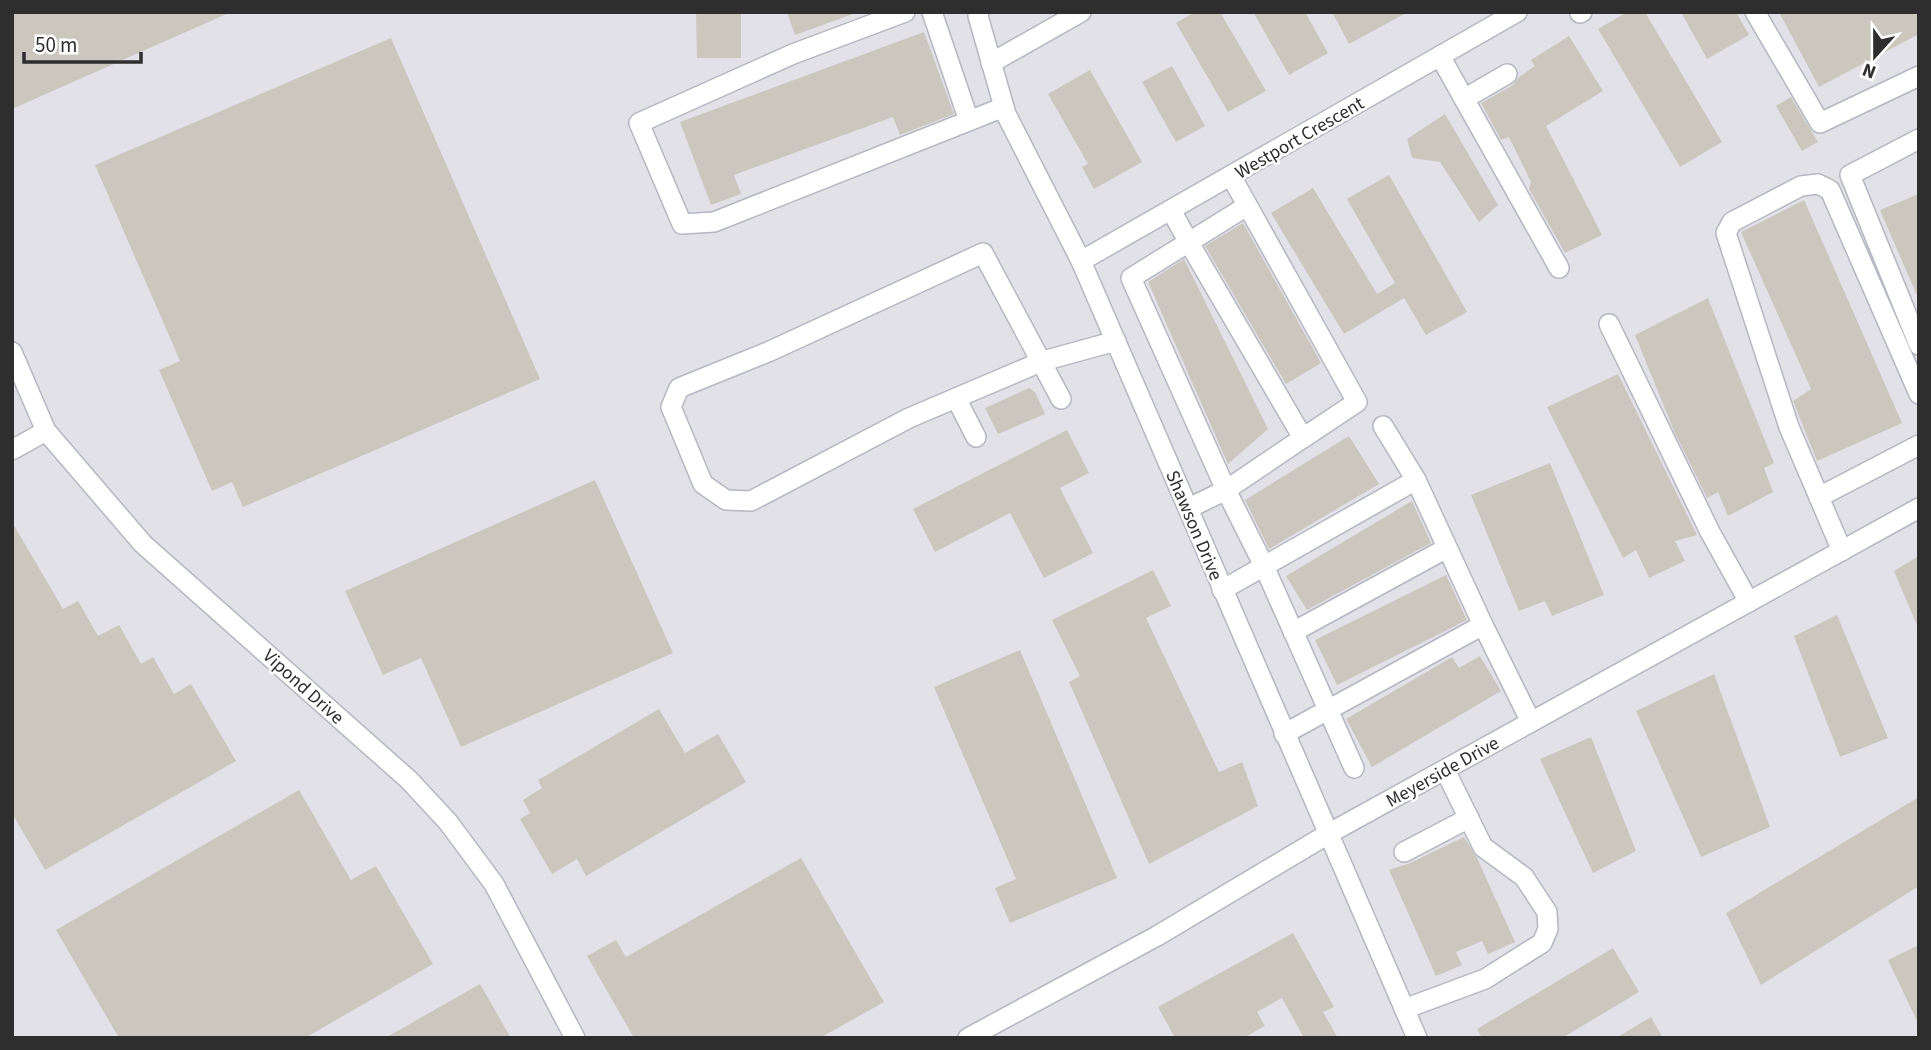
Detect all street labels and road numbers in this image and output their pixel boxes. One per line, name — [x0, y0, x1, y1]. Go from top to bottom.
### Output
street label: Westport Crescent — [1230, 90, 1370, 186]
street label: Shawson Drive — [1158, 466, 1229, 585]
street label: Vipond Drive — [256, 643, 350, 731]
street label: Meyerside Drive — [1381, 730, 1504, 815]

